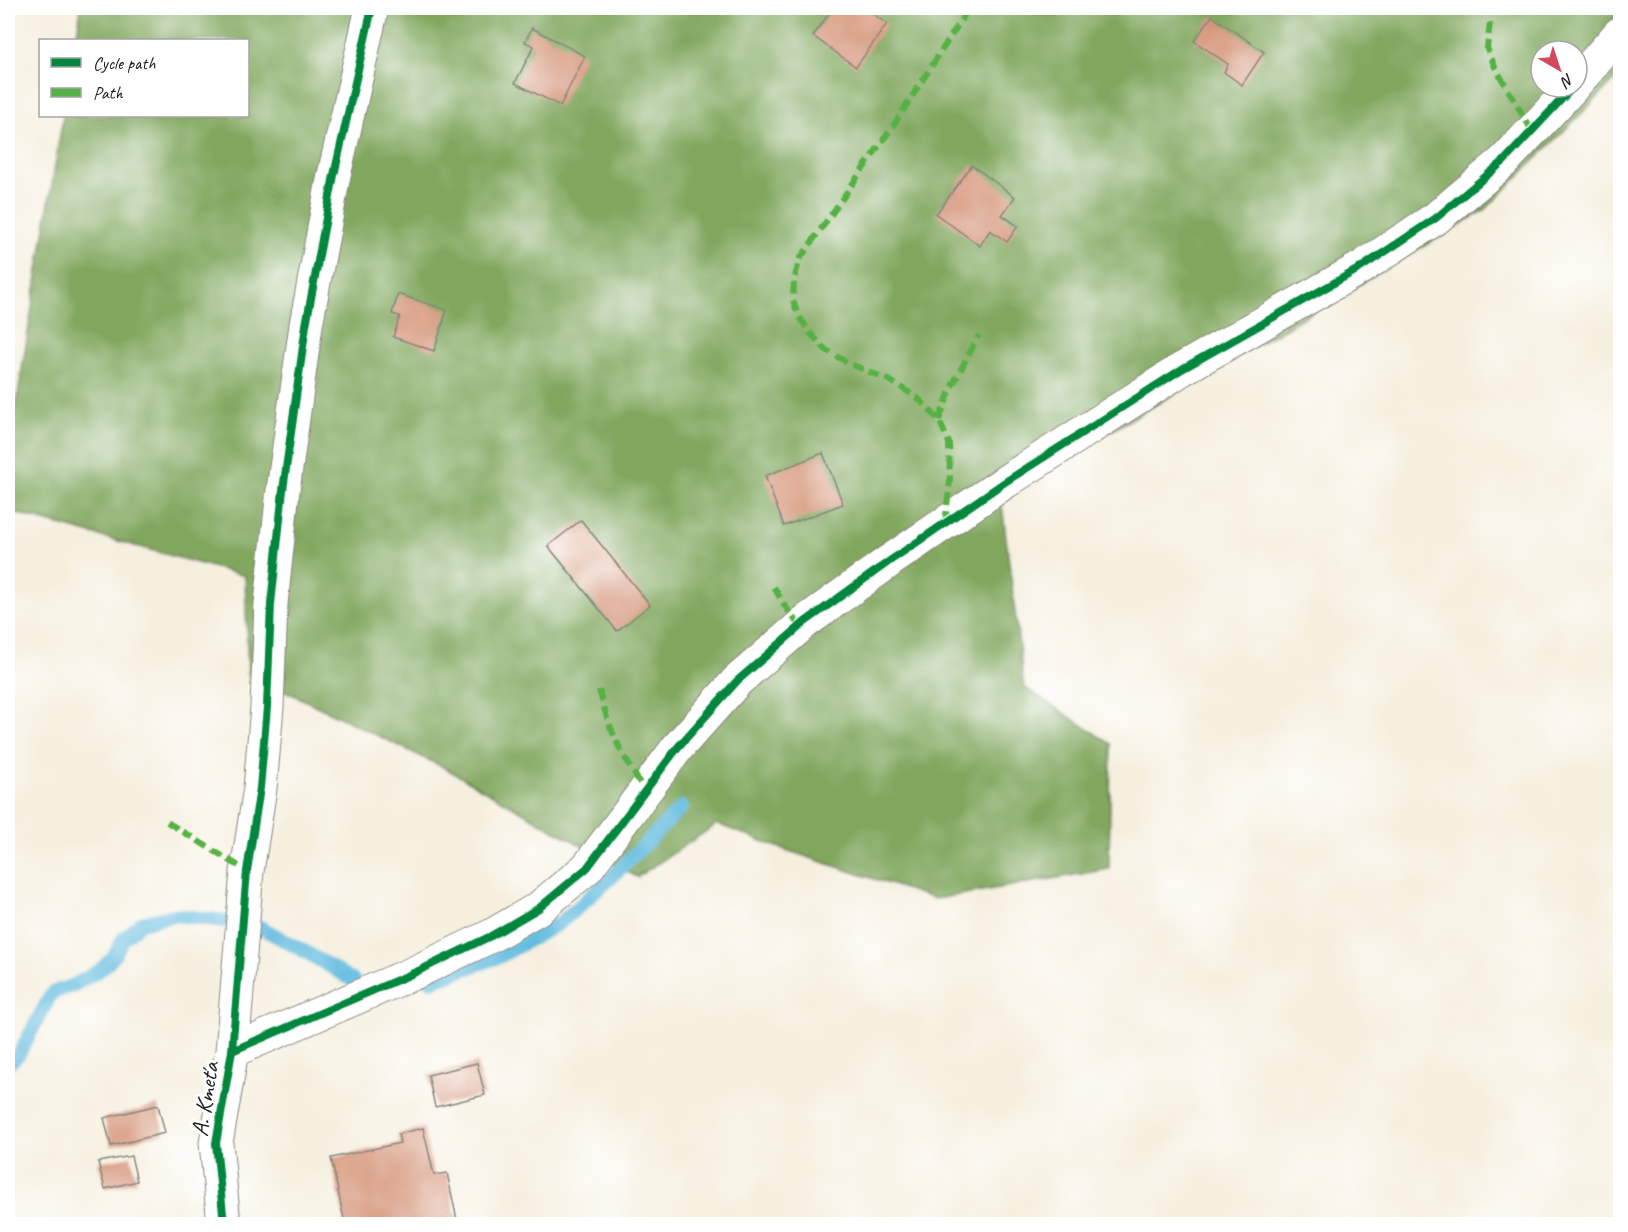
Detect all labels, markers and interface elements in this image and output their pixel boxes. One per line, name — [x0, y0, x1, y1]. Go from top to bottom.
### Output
legend — [39, 39, 249, 117]
north arrow — [1529, 39, 1589, 99]
text: Cycle path — [93, 52, 156, 74]
text: N — [1555, 69, 1578, 93]
text: Path — [93, 82, 123, 104]
street label: A. Kmeťa — [184, 1058, 226, 1138]

